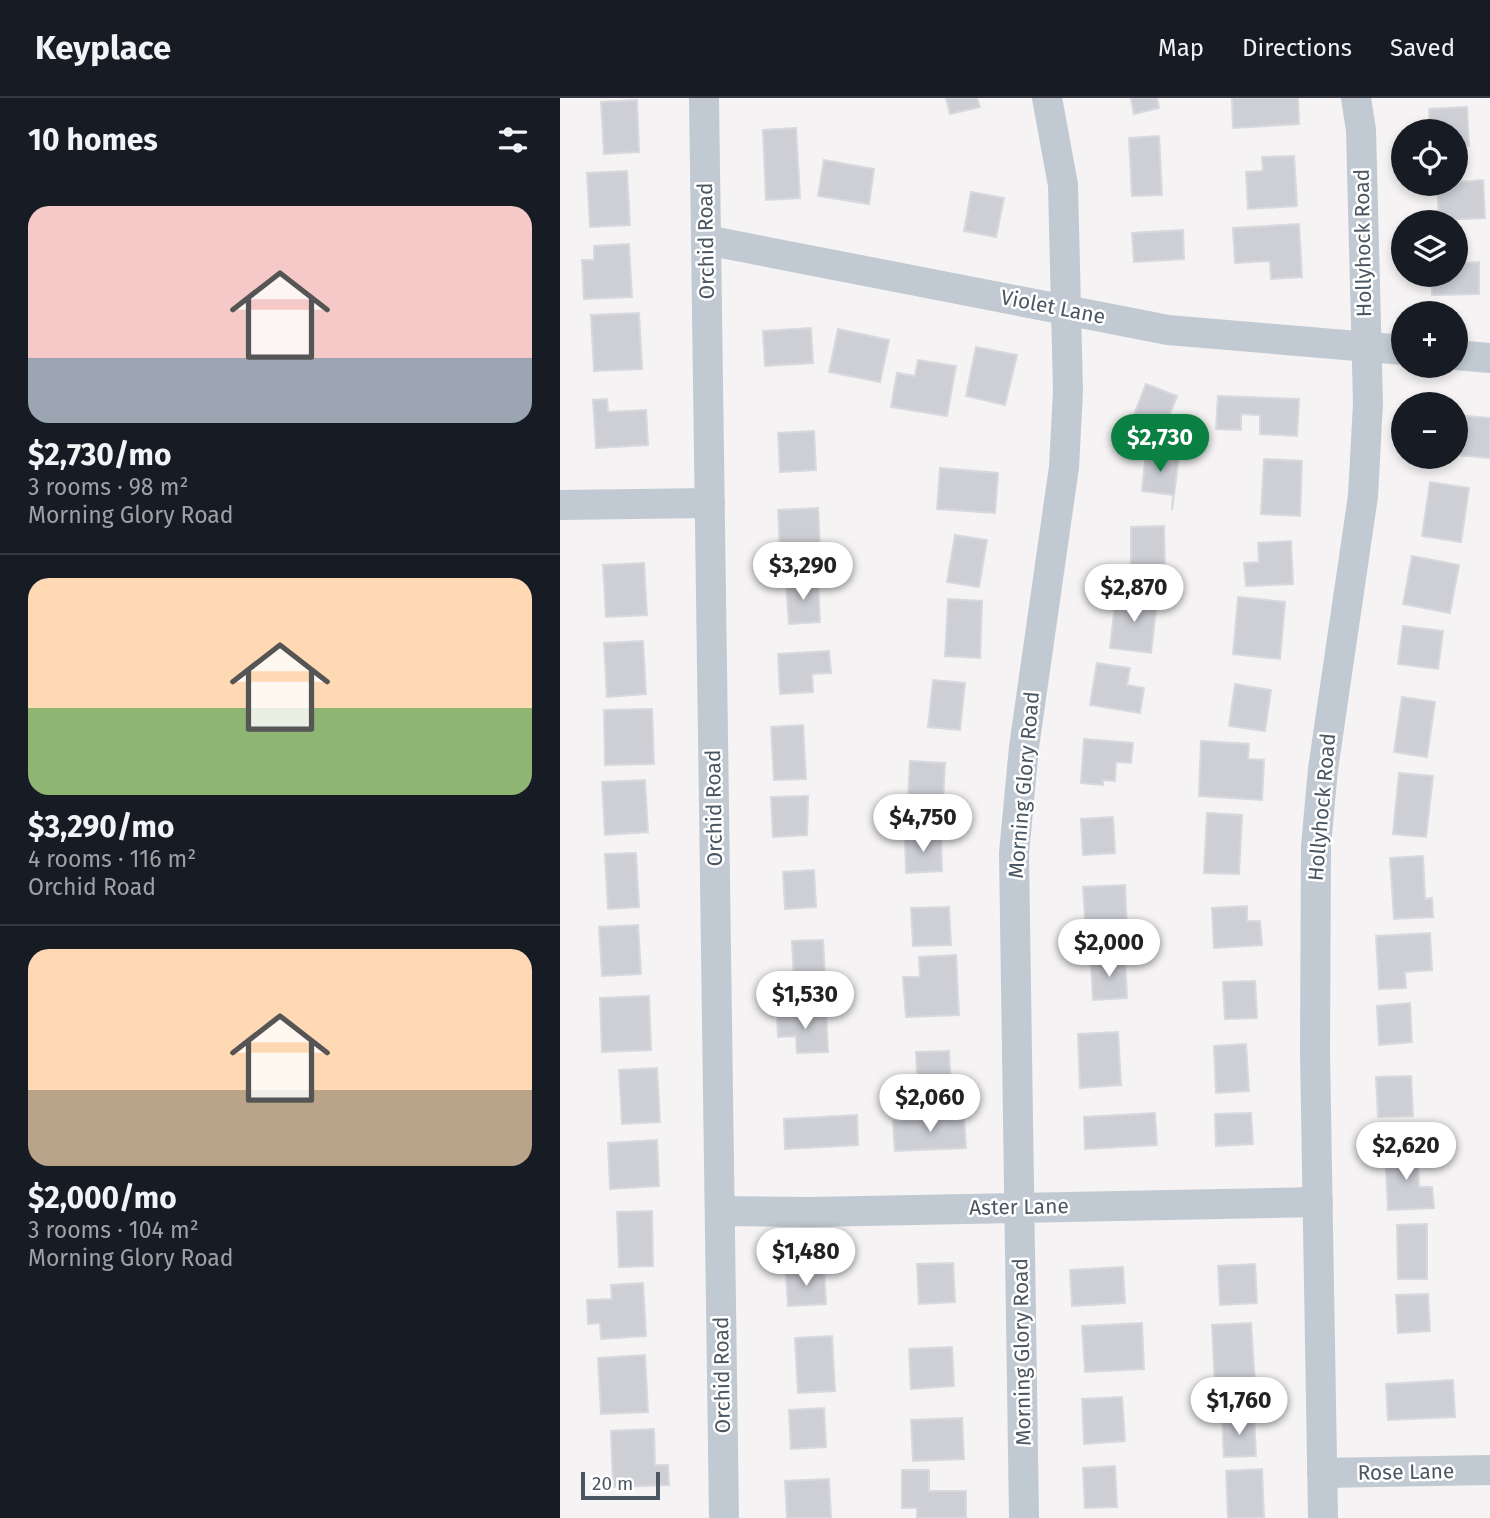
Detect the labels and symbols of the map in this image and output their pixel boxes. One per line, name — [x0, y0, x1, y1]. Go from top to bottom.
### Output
street label: Hollyhock Road — [1349, 169, 1377, 317]
street label: Orchid Road — [692, 182, 720, 300]
street label: Violet Lane — [999, 284, 1107, 330]
pin: $2,730 — [1103, 414, 1217, 474]
pin: $3,290 — [746, 542, 860, 602]
pin: $2,870 — [1077, 564, 1191, 624]
street label: Morning Glory Road — [1003, 690, 1045, 880]
street label: Hollyhock Road — [1303, 732, 1341, 882]
street label: Orchid Road — [700, 749, 728, 867]
pin: $4,750 — [866, 794, 980, 854]
pin: $2,000 — [1052, 920, 1166, 979]
pin: $1,530 — [748, 972, 862, 1031]
pin: $2,060 — [873, 1074, 987, 1134]
pin: $2,620 — [1349, 1122, 1463, 1182]
street label: Aster Lane — [969, 1193, 1069, 1221]
pin: $1,480 — [749, 1228, 863, 1288]
street label: Morning Glory Road — [1007, 1258, 1037, 1446]
street label: Orchid Road — [708, 1316, 736, 1434]
pin: $1,760 — [1182, 1378, 1296, 1437]
street label: Rose Lane — [1357, 1458, 1455, 1486]
scale bar — [581, 1469, 660, 1501]

